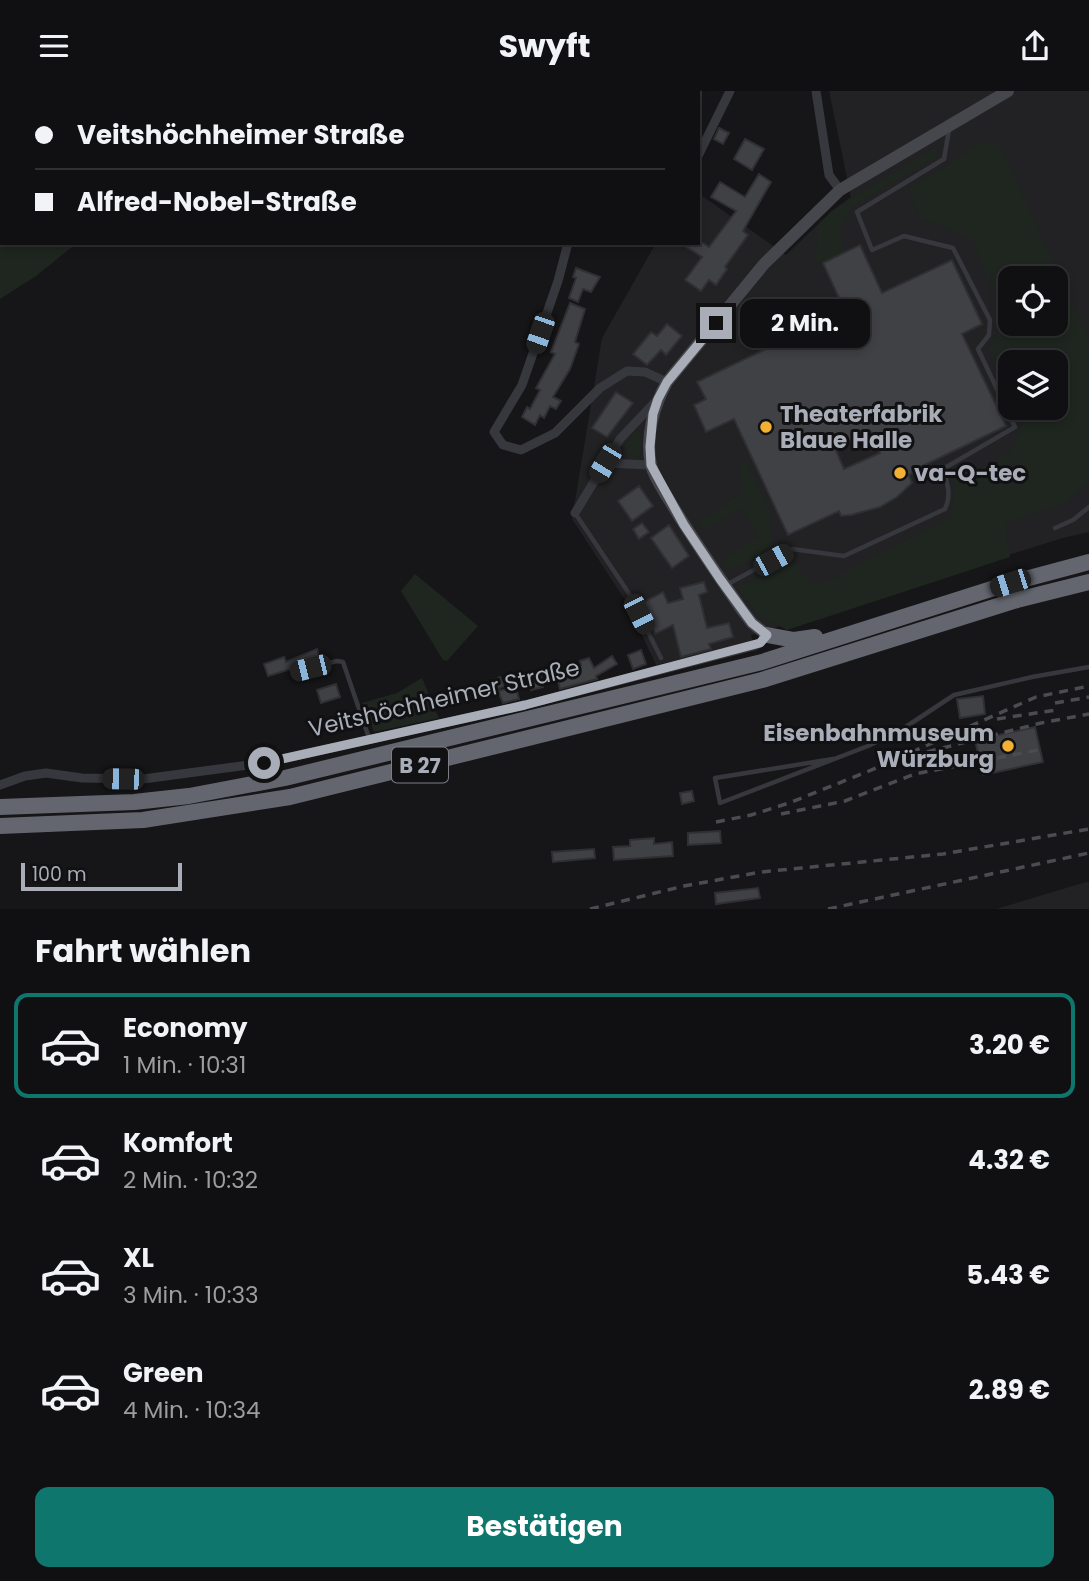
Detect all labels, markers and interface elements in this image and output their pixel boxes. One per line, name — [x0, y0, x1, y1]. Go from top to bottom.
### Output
text: Swyft — [498, 23, 591, 68]
icon: menu — [35, 27, 73, 65]
icon: share — [1016, 27, 1054, 65]
text: Veitshöchheimer Straße — [77, 117, 405, 153]
text: Alfred-Nobel-Straße — [77, 184, 357, 220]
map controls — [998, 266, 1068, 420]
button: locate — [998, 266, 1068, 336]
callout: 2 Min. — [740, 299, 870, 347]
route end — [700, 307, 732, 339]
text: 2 Min. — [771, 307, 839, 339]
car — [524, 310, 557, 356]
button: layers — [998, 350, 1068, 420]
place label: Theaterfabrik Blaue Halle — [780, 398, 943, 456]
marker: Theaterfabrik Blaue Halle — [758, 419, 774, 435]
car — [586, 440, 625, 486]
place label: va-Q-tec — [914, 457, 1026, 489]
marker: va-Q-tec — [892, 465, 908, 481]
car — [750, 541, 797, 579]
car — [987, 567, 1034, 599]
car — [621, 591, 658, 637]
street label: Veitshöchheimer Straße — [305, 651, 583, 745]
car — [288, 653, 333, 683]
place label: Eisenbahnmuseum Würzburg — [763, 717, 994, 775]
marker: Eisenbahnmuseum Würzburg — [1000, 738, 1016, 754]
route start — [248, 747, 280, 779]
road number: B 27 — [392, 747, 448, 783]
car — [102, 768, 145, 790]
scale bar — [21, 860, 182, 892]
text: 100 m — [32, 861, 87, 888]
text: Fahrt wählen — [35, 928, 251, 973]
text: Economy — [123, 1010, 247, 1046]
icon: car — [39, 1014, 102, 1077]
text: 3.20 € — [969, 1027, 1050, 1063]
text: 1 Min. · 10:31 — [123, 1049, 246, 1081]
text: Komfort — [123, 1125, 233, 1161]
icon: car — [39, 1129, 102, 1192]
text: 4.32 € — [968, 1142, 1050, 1178]
text: 2 Min. · 10:32 — [123, 1164, 258, 1196]
text: XL — [123, 1240, 154, 1276]
icon: car — [39, 1244, 102, 1307]
text: 5.43 € — [966, 1257, 1050, 1293]
text: 3 Min. · 10:33 — [123, 1279, 259, 1311]
text: Green — [123, 1355, 204, 1391]
icon: car — [39, 1359, 102, 1422]
text: 2.89 € — [969, 1372, 1050, 1408]
text: 4 Min. · 10:34 — [123, 1394, 261, 1426]
button: Bestätigen — [35, 1487, 1054, 1567]

